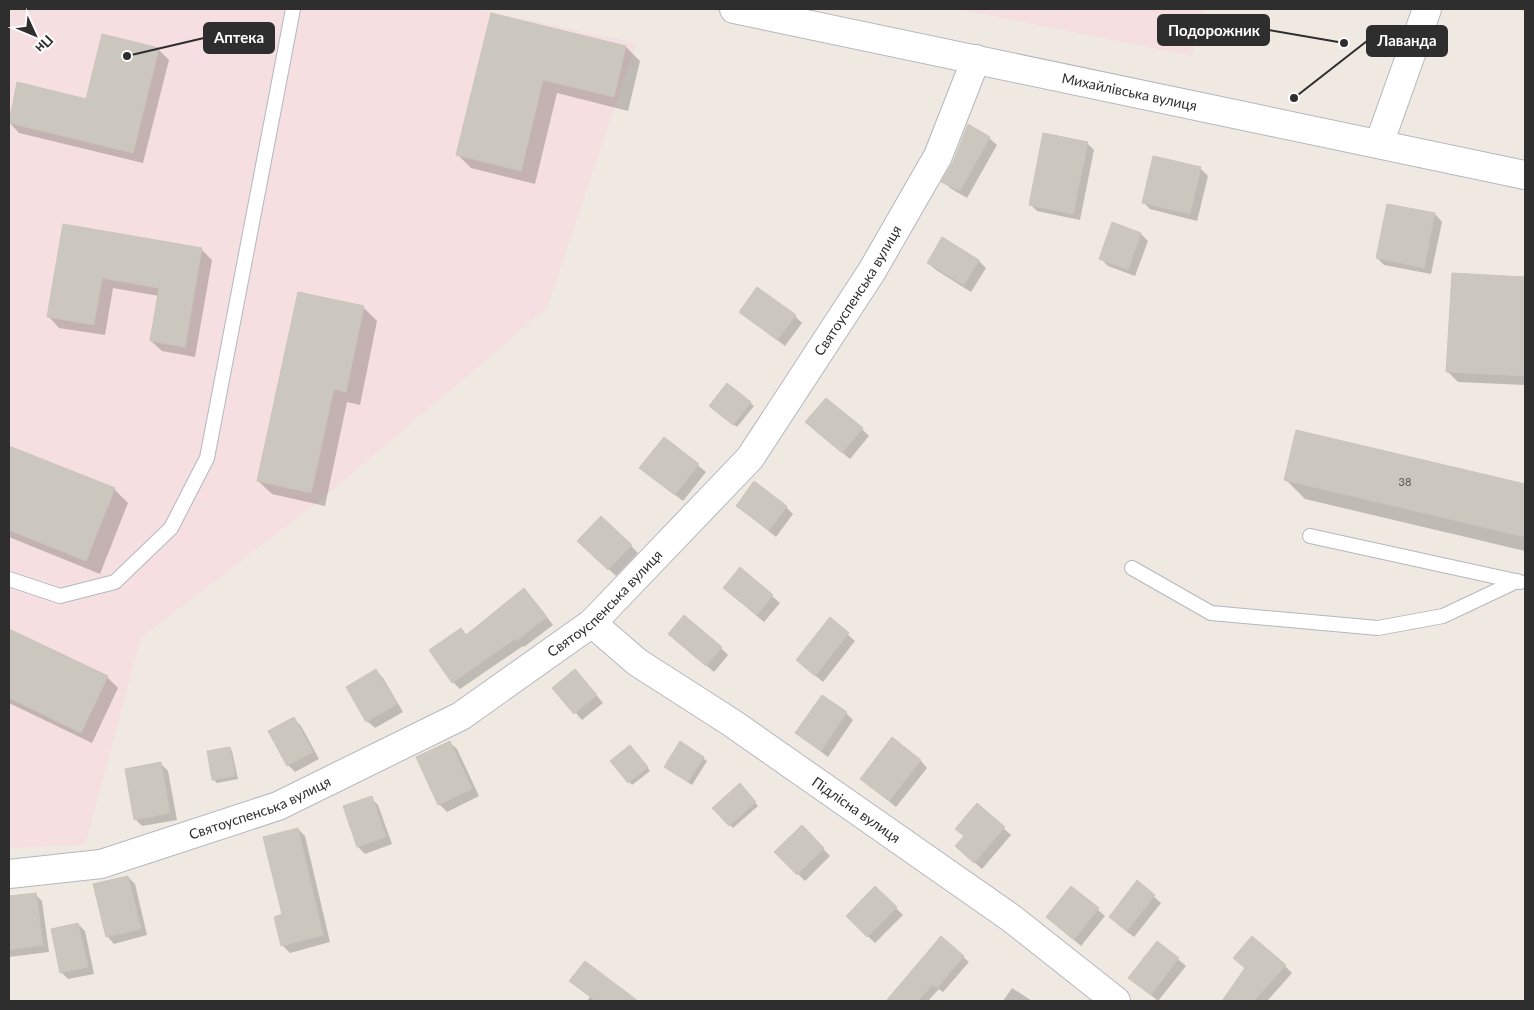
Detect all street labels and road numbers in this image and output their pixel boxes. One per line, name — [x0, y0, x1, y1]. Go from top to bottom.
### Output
street label: Михайлівська вулиця — [1060, 69, 1199, 114]
street label: Святоуспенська вулиця — [810, 222, 904, 359]
street label: Святоуспенська вулиця — [544, 546, 666, 660]
street label: Святоуспенська вулиця — [187, 773, 333, 843]
street label: Підлісна вулиця — [809, 773, 904, 846]

